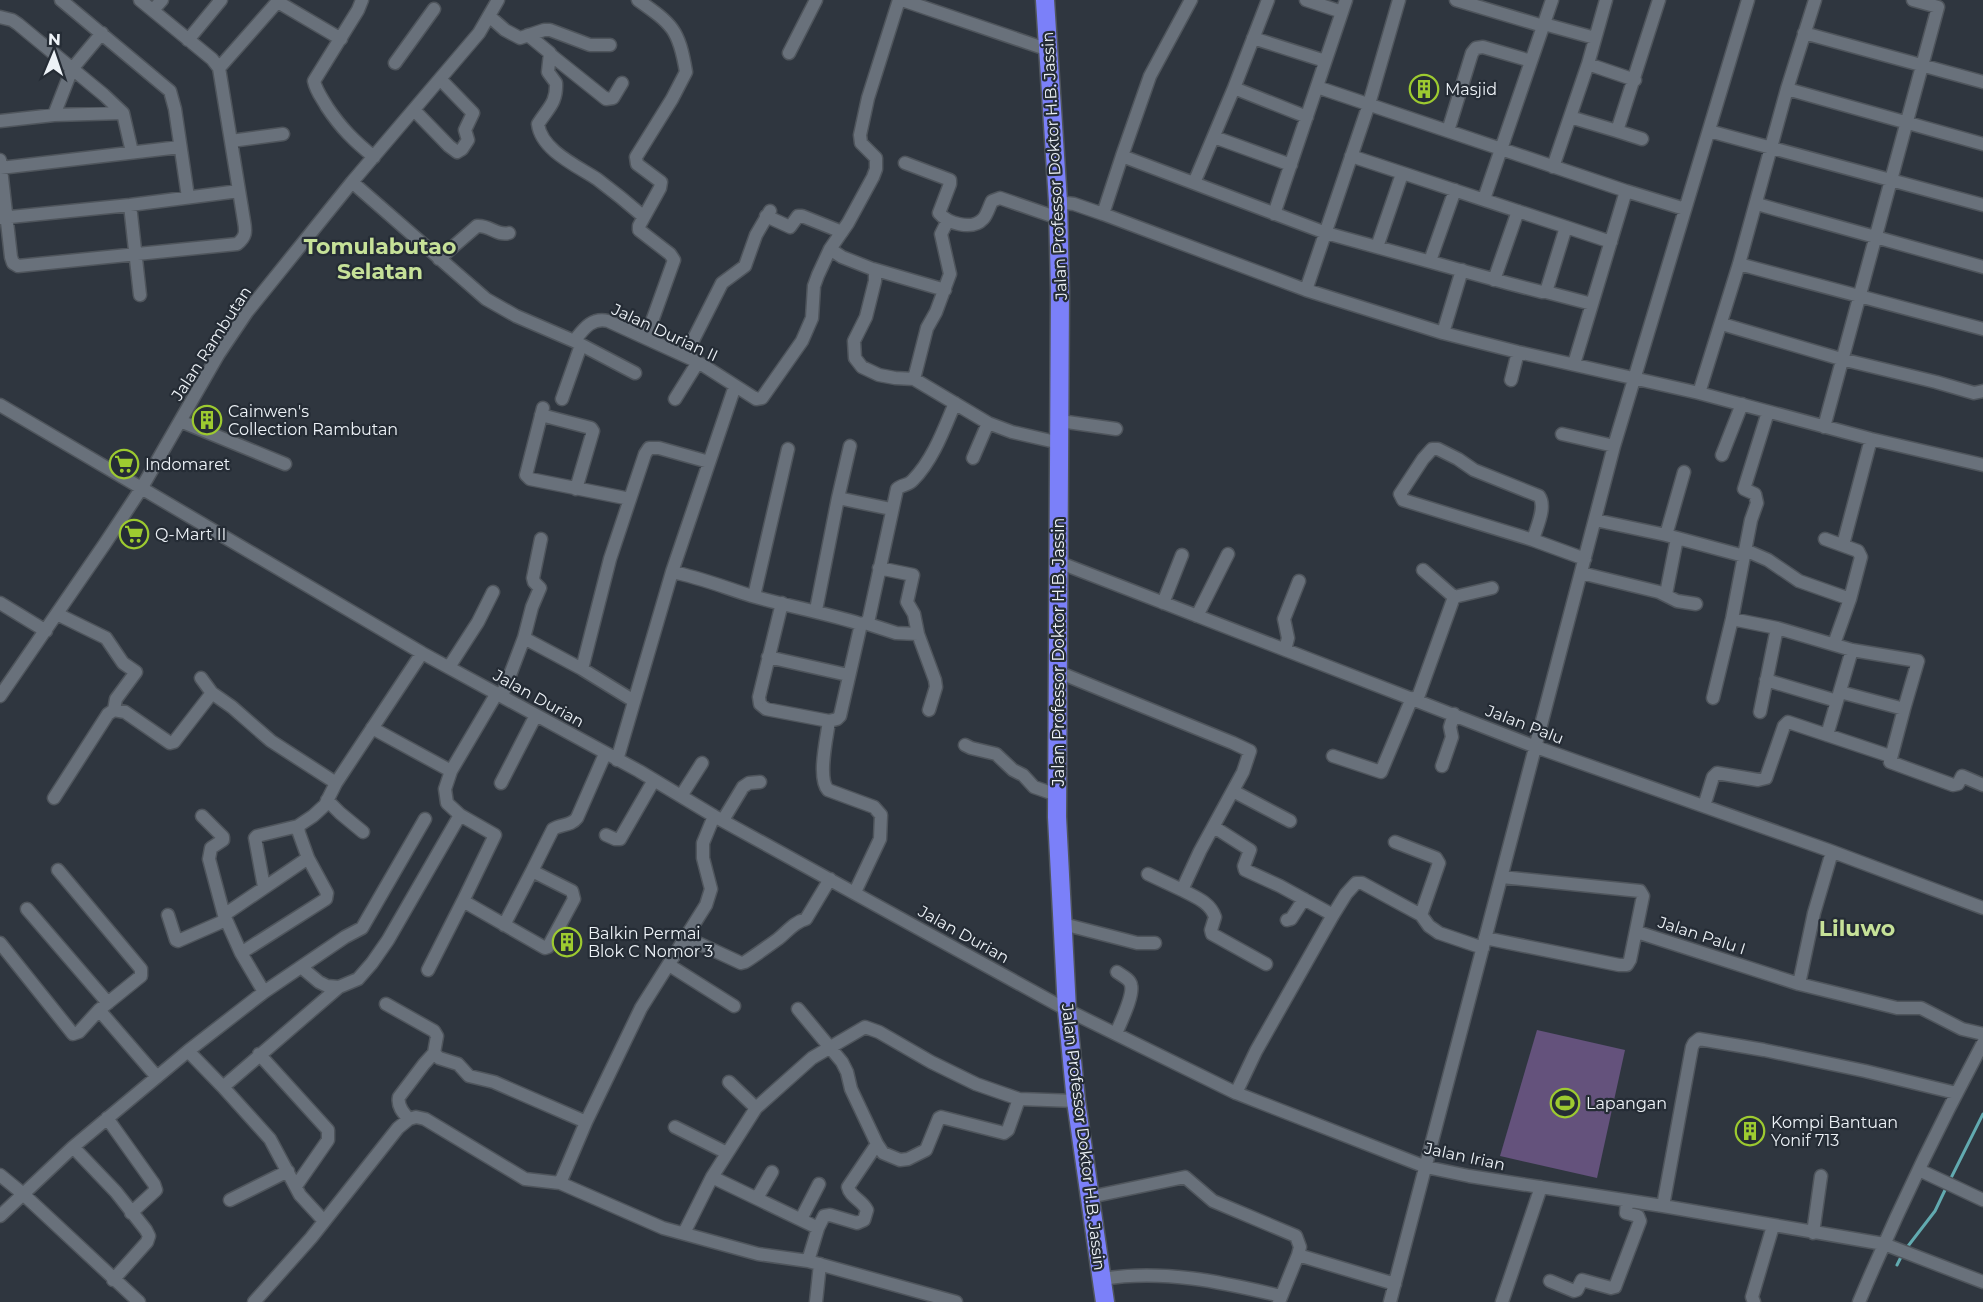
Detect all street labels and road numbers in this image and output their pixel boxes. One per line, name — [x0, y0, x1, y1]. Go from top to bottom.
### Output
street label: Jalan Professor Doktor H.B. Jassin — [1038, 31, 1071, 302]
street label: Jalan Rambutan — [167, 283, 255, 405]
street label: Jalan Durian II — [608, 299, 721, 365]
street label: Jalan Professor Doktor H.B. Jassin — [1049, 518, 1068, 787]
street label: Jalan Durian — [489, 665, 588, 731]
street label: Jalan Palu — [1482, 701, 1566, 748]
street label: Jalan Durian — [914, 901, 1013, 967]
street label: Jalan Palu I — [1655, 912, 1748, 959]
street label: Jalan Professor Doktor H.B. Jassin — [1058, 1002, 1109, 1272]
street label: Jalan Irian — [1422, 1138, 1507, 1174]

